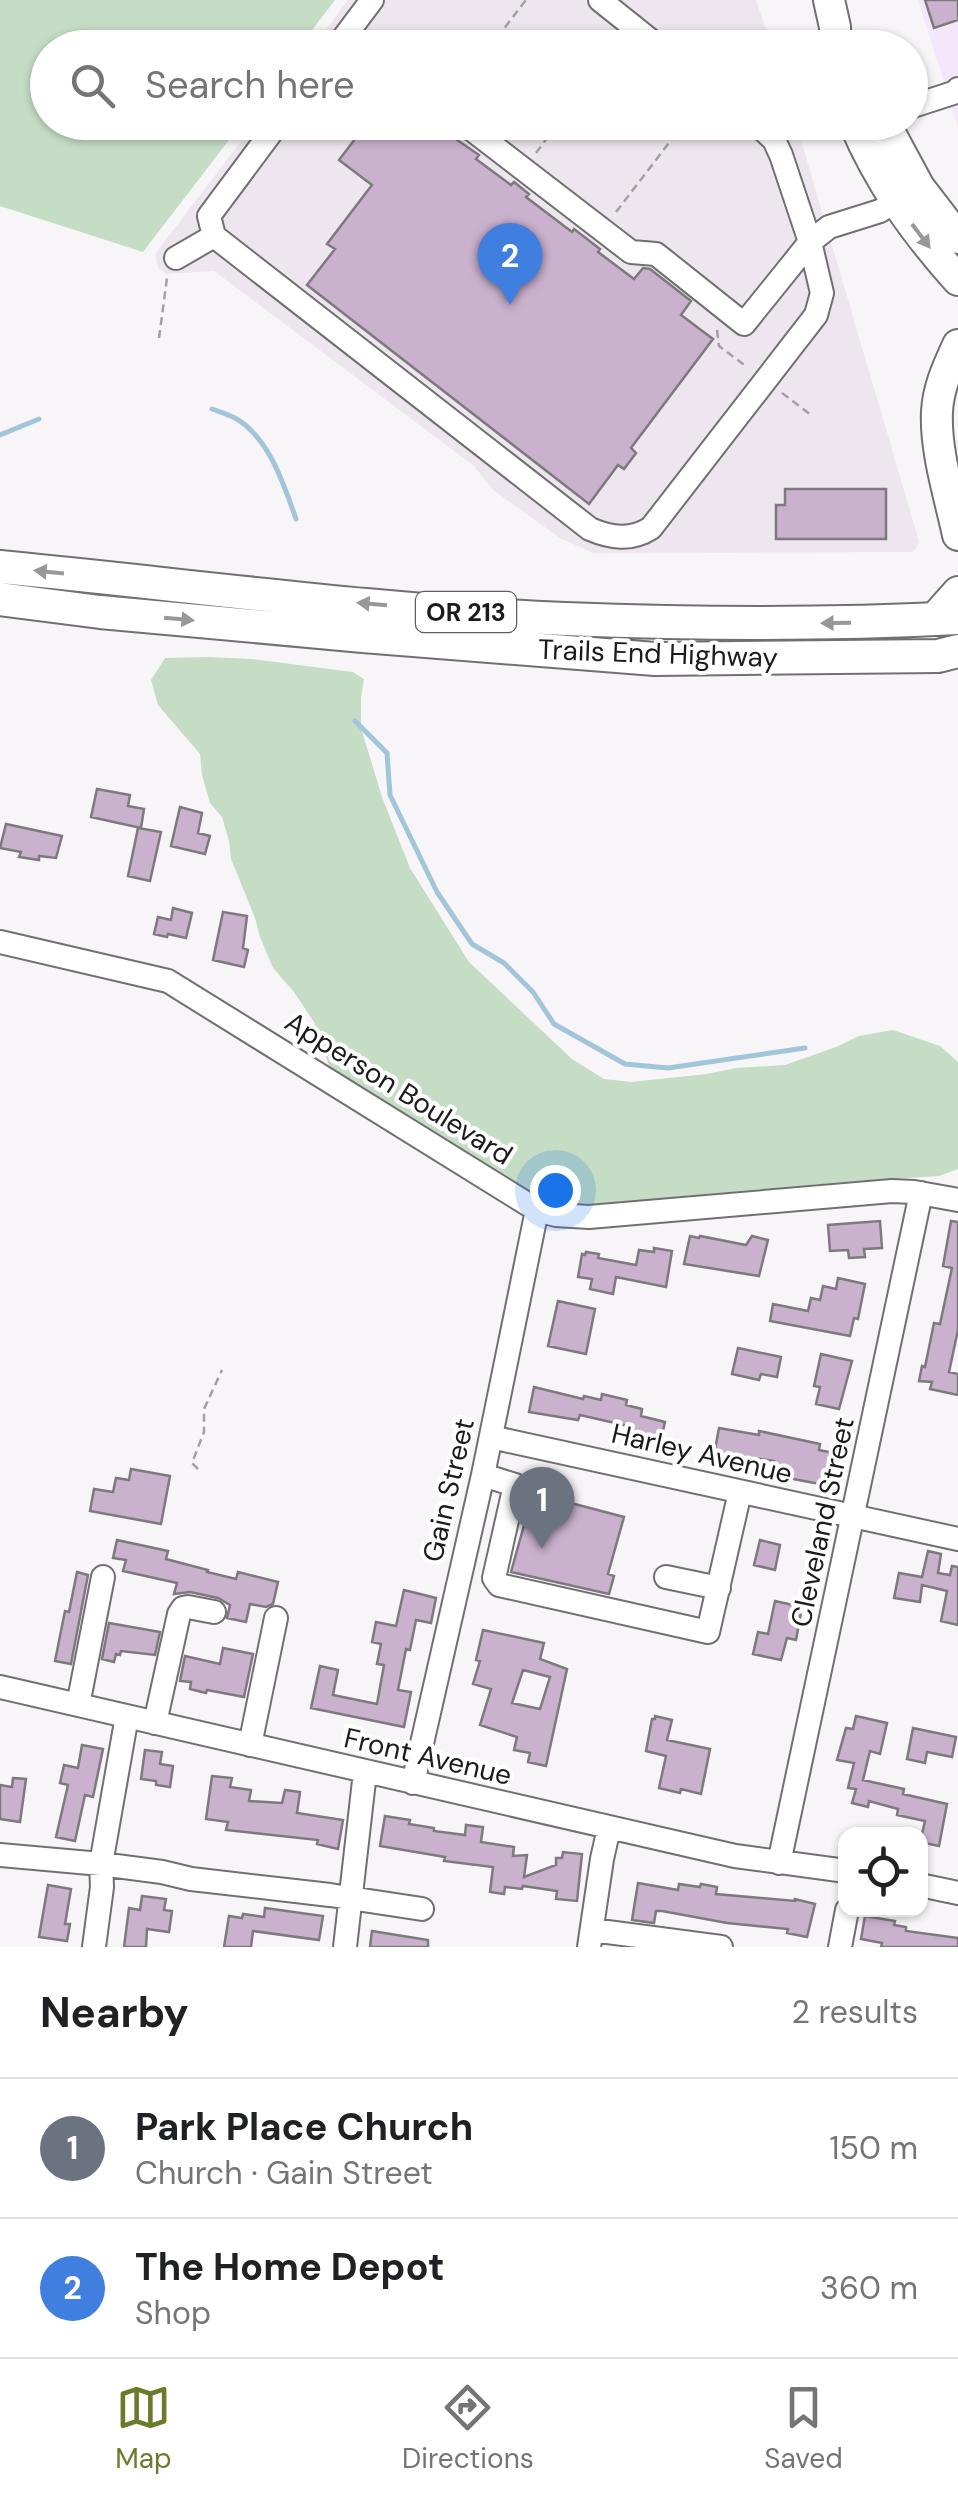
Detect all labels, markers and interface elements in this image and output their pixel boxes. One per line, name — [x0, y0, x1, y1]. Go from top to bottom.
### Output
search box — [30, 30, 928, 140]
icon: search — [65, 58, 120, 113]
text: Search here — [145, 60, 355, 110]
pin: 2 — [478, 222, 542, 305]
one-way arrow — [911, 223, 932, 249]
one-way arrow — [32, 564, 64, 580]
road number: OR 213 — [416, 592, 516, 632]
one-way arrow — [356, 596, 387, 612]
one-way arrow — [163, 612, 195, 628]
one-way arrow — [820, 615, 852, 631]
street label: Trails End Highway — [537, 631, 778, 676]
street label: Apperson Boulevard — [278, 1003, 520, 1174]
your location — [530, 1165, 581, 1216]
street label: Cleveland Street — [782, 1414, 863, 1630]
street label: Gain Street — [414, 1415, 483, 1565]
street label: Harley Avenue — [608, 1415, 796, 1492]
pin: 1 — [510, 1466, 574, 1549]
street label: Front Avenue — [340, 1719, 515, 1794]
map controls — [838, 1827, 928, 1917]
button: locate — [838, 1827, 928, 1917]
text: Nearby — [40, 1985, 189, 2040]
text: 2 results — [792, 1991, 918, 2033]
text: Park Place Church — [135, 2102, 473, 2152]
text: 1 — [67, 2127, 78, 2169]
text: 150 m — [830, 2127, 918, 2169]
text: Church · Gain Street — [135, 2152, 433, 2194]
text: The Home Depot — [135, 2242, 444, 2292]
text: 2 — [63, 2267, 82, 2309]
text: 360 m — [820, 2267, 918, 2309]
text: Shop — [135, 2292, 211, 2334]
tab: Map — [115, 2380, 172, 2477]
tab: Directions — [402, 2380, 534, 2477]
tab: Saved — [764, 2380, 843, 2477]

